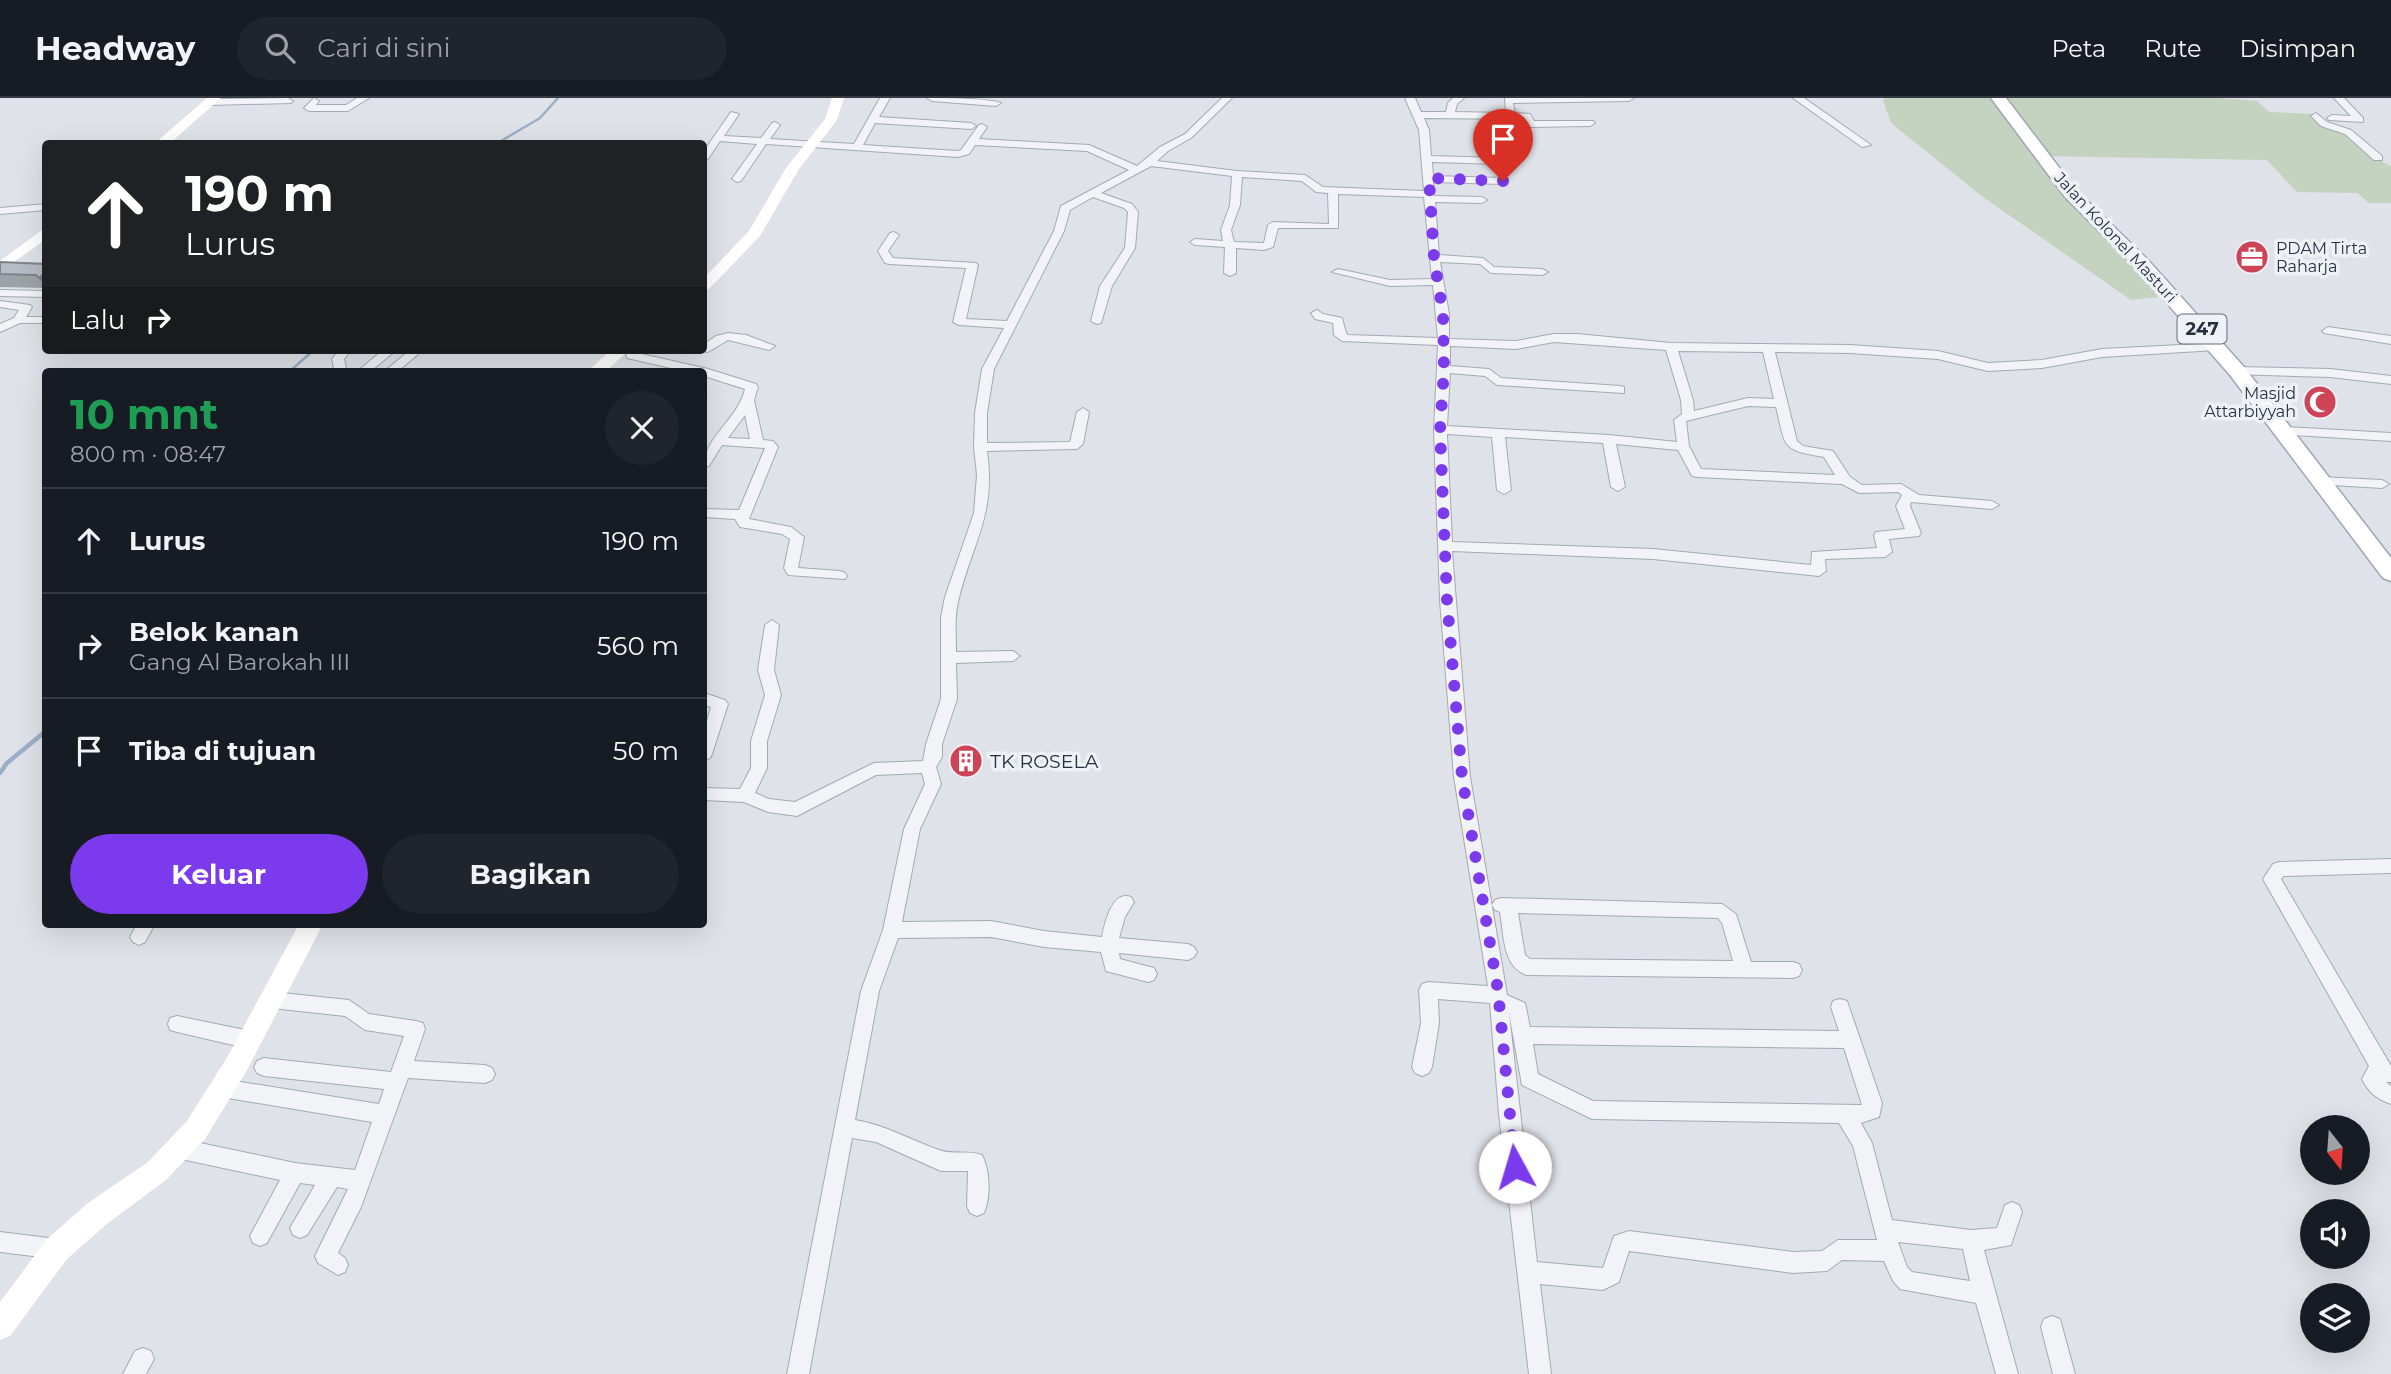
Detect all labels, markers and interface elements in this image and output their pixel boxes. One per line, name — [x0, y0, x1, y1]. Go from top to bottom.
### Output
search box — [237, 17, 727, 80]
text: Headway — [35, 28, 195, 68]
icon: search — [261, 29, 299, 67]
text: Cari di sini — [317, 32, 451, 64]
text: Peta — [2051, 34, 2106, 63]
text: Rute — [2144, 34, 2202, 63]
text: Disimpan — [2240, 34, 2356, 63]
pin — [1473, 109, 1533, 181]
icon: arrive — [1484, 120, 1522, 158]
text: 190 m — [185, 164, 334, 223]
icon: ahead — [70, 168, 161, 259]
street label: Jalan Kolonel Masturi — [2050, 168, 2181, 306]
text: Lurus — [185, 224, 275, 263]
office icon: PDAM Tirta Raharja — [2233, 238, 2271, 276]
place label: PDAM Tirta Raharja — [2276, 239, 2367, 276]
icon: right — [139, 301, 177, 339]
text: Lalu — [70, 304, 125, 336]
road number: 247 — [2178, 314, 2226, 344]
mosque icon: Masjid Attarbiyyah — [2301, 383, 2339, 421]
place label: Masjid Attarbiyyah — [2204, 384, 2296, 421]
text: 10 mnt — [70, 388, 218, 440]
button: close — [605, 391, 679, 465]
text: 800 m · 08:47 — [70, 440, 226, 468]
icon: ahead — [70, 522, 108, 560]
text: Lurus — [129, 525, 205, 557]
text: 190 m — [602, 525, 679, 557]
text: Belok kanan — [129, 616, 299, 648]
icon: right — [70, 627, 108, 665]
text: 560 m — [597, 630, 679, 662]
text: Gang Al Barokah III — [129, 648, 350, 676]
icon: arrive — [70, 732, 108, 770]
text: Tiba di tujuan — [129, 735, 316, 767]
text: 50 m — [613, 735, 679, 767]
building icon: TK ROSELA — [947, 742, 985, 780]
place label: TK ROSELA — [990, 750, 1099, 773]
button: Keluar — [70, 834, 368, 914]
button: Bagikan — [382, 834, 679, 914]
north arrow — [2300, 1115, 2370, 1185]
map controls — [2300, 1115, 2370, 1353]
position arrow — [1478, 1130, 1552, 1204]
button: sound — [2300, 1199, 2370, 1269]
button: layers — [2300, 1283, 2370, 1353]

